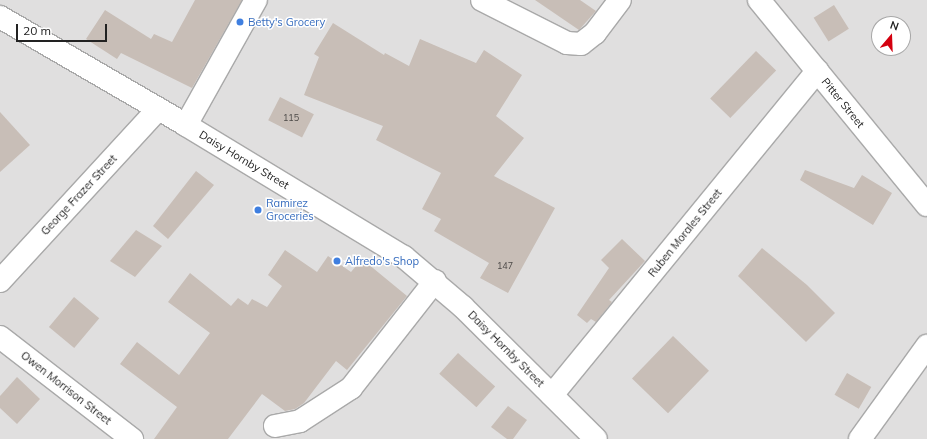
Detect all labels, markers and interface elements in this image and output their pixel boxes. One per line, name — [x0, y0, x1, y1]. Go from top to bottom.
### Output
place label: Betty's Grocery — [248, 15, 325, 29]
scale bar — [18, 16, 109, 42]
north arrow — [871, 16, 911, 56]
marker: Betty's Grocery — [235, 17, 245, 27]
text: N — [888, 18, 901, 34]
text: 20 m — [23, 23, 51, 38]
street label: Pitter Street — [819, 75, 867, 131]
house number: 115 — [283, 113, 299, 123]
street label: Daisy Hornby Street — [197, 128, 291, 192]
street label: George Frazer Street — [38, 152, 120, 238]
street label: Ruben Morales Street — [645, 186, 725, 280]
place label: Ramirez Groceries — [266, 197, 314, 223]
marker: Ramirez Groceries — [253, 205, 263, 215]
place label: Alfredo's Shop — [345, 254, 419, 268]
marker: Alfredo's Shop — [332, 256, 342, 266]
house number: 147 — [497, 261, 513, 271]
street label: Daisy Hornby Street — [465, 308, 547, 390]
street label: Owen Morrison Street — [18, 349, 114, 427]

